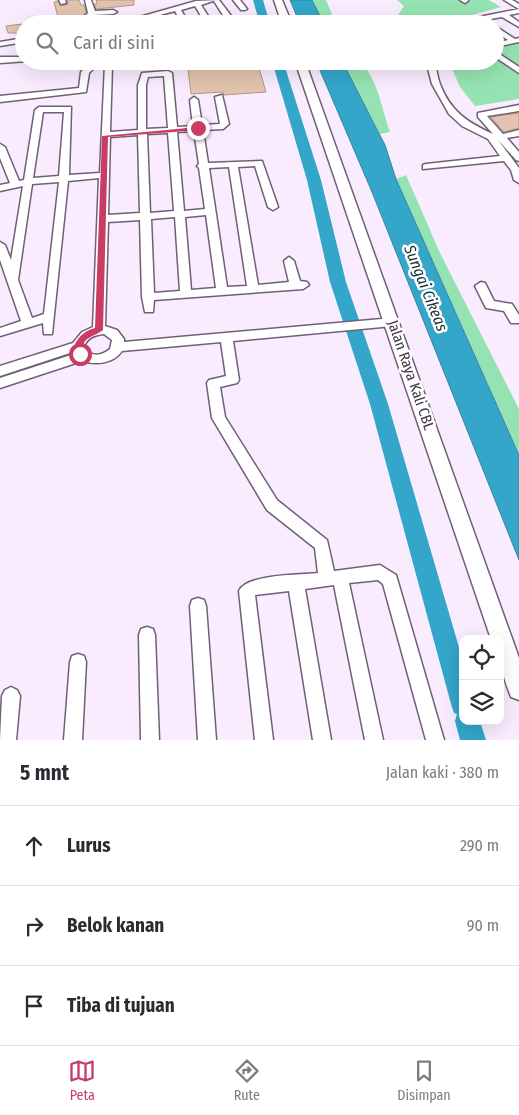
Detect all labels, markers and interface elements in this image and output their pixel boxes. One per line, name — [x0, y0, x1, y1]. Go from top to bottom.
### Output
search box — [15, 15, 504, 70]
icon: search — [33, 29, 61, 57]
text: Cari di sini — [73, 31, 155, 54]
route end — [187, 117, 210, 140]
water label: Sungai Cikeas — [400, 241, 452, 334]
street label: Jalan Raya Kali CBL — [384, 318, 438, 433]
route start — [69, 343, 92, 366]
map controls — [459, 635, 504, 725]
button: locate — [459, 635, 504, 680]
button: layers — [459, 680, 504, 725]
text: 5 mnt — [20, 760, 69, 786]
text: Jalan kaki · 380 m — [386, 763, 499, 782]
icon: ahead — [20, 832, 48, 860]
text: Lurus — [67, 834, 111, 857]
text: 290 m — [460, 836, 499, 855]
icon: right — [20, 912, 48, 940]
text: Belok kanan — [67, 914, 164, 937]
text: 90 m — [467, 916, 499, 935]
icon: arrive — [20, 992, 48, 1020]
text: Tiba di tujuan — [67, 994, 175, 1017]
tab: Peta — [68, 1057, 96, 1104]
tab: Rute — [233, 1057, 261, 1104]
tab: Disimpan — [397, 1057, 451, 1104]

